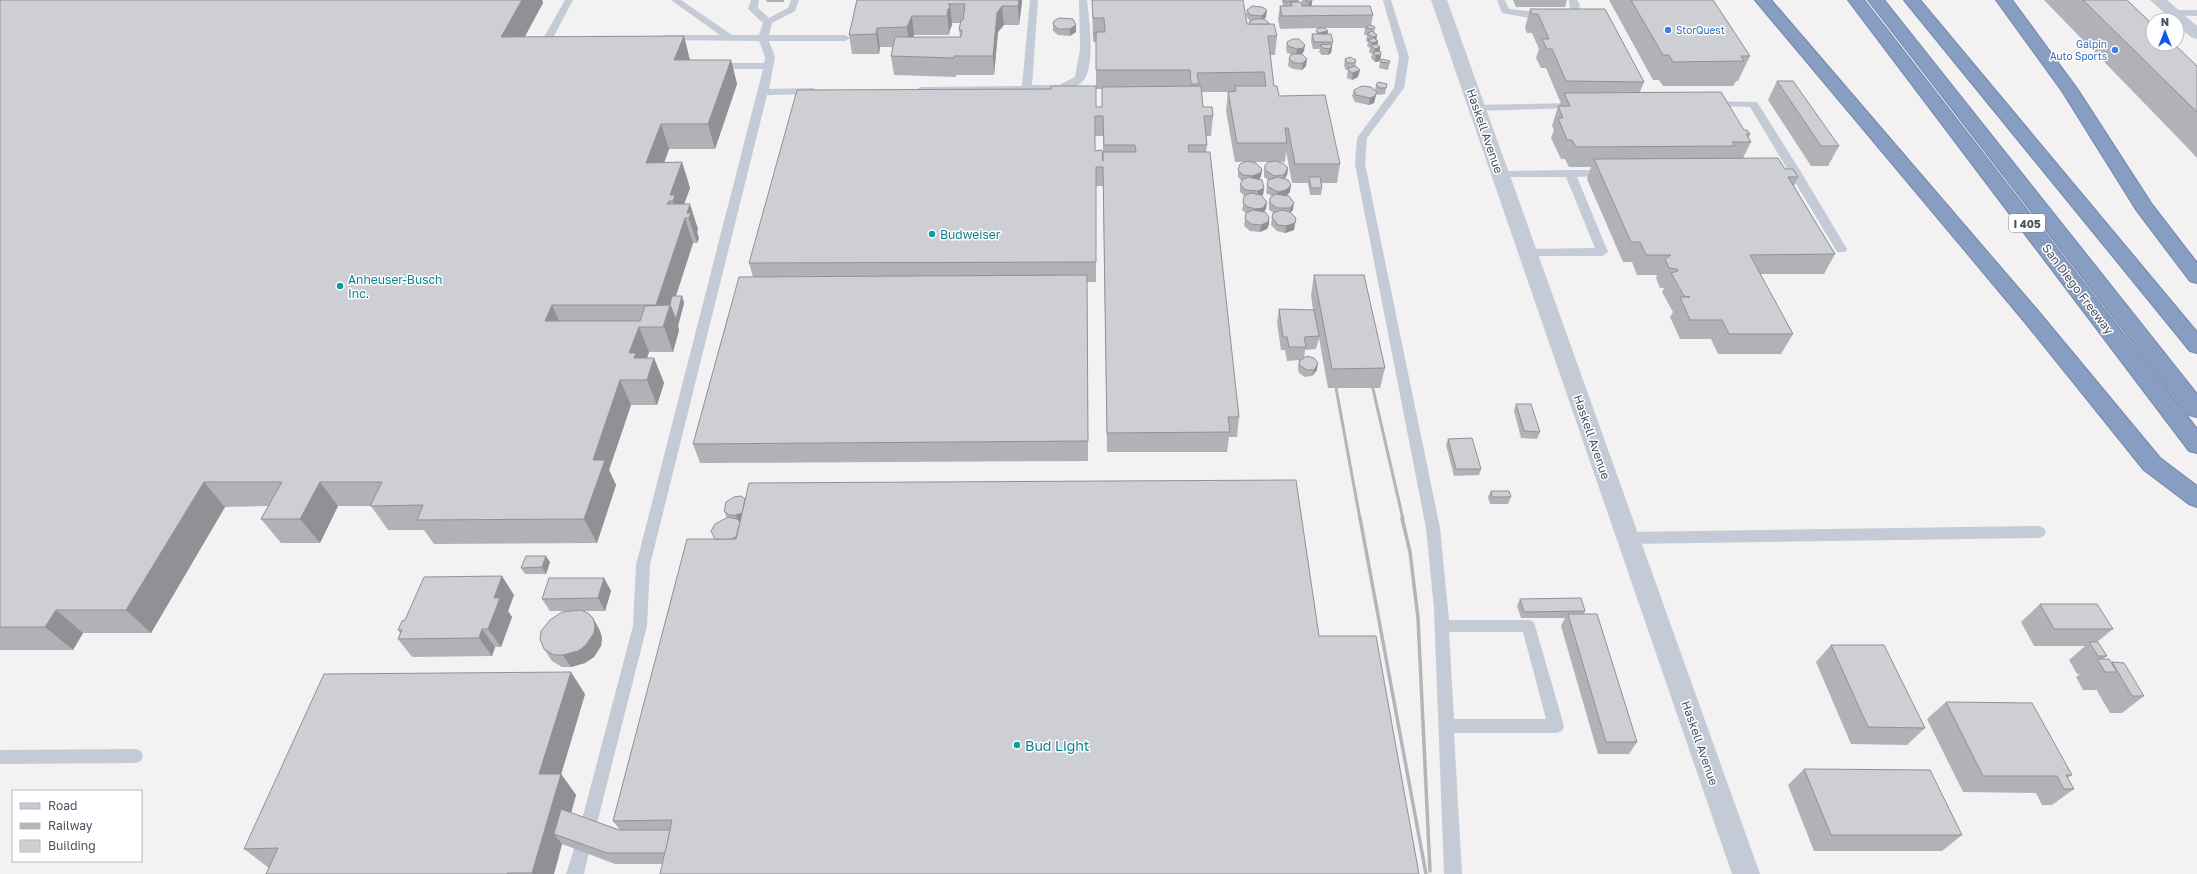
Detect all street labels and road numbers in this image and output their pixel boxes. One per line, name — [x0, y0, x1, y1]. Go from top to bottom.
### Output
street label: Haskell Avenue — [1463, 87, 1507, 175]
road number: I 405 — [2009, 214, 2045, 232]
street label: San Diego Freeway — [2039, 241, 2117, 337]
street label: Haskell Avenue — [1570, 393, 1614, 481]
street label: Haskell Avenue — [1678, 699, 1722, 787]

